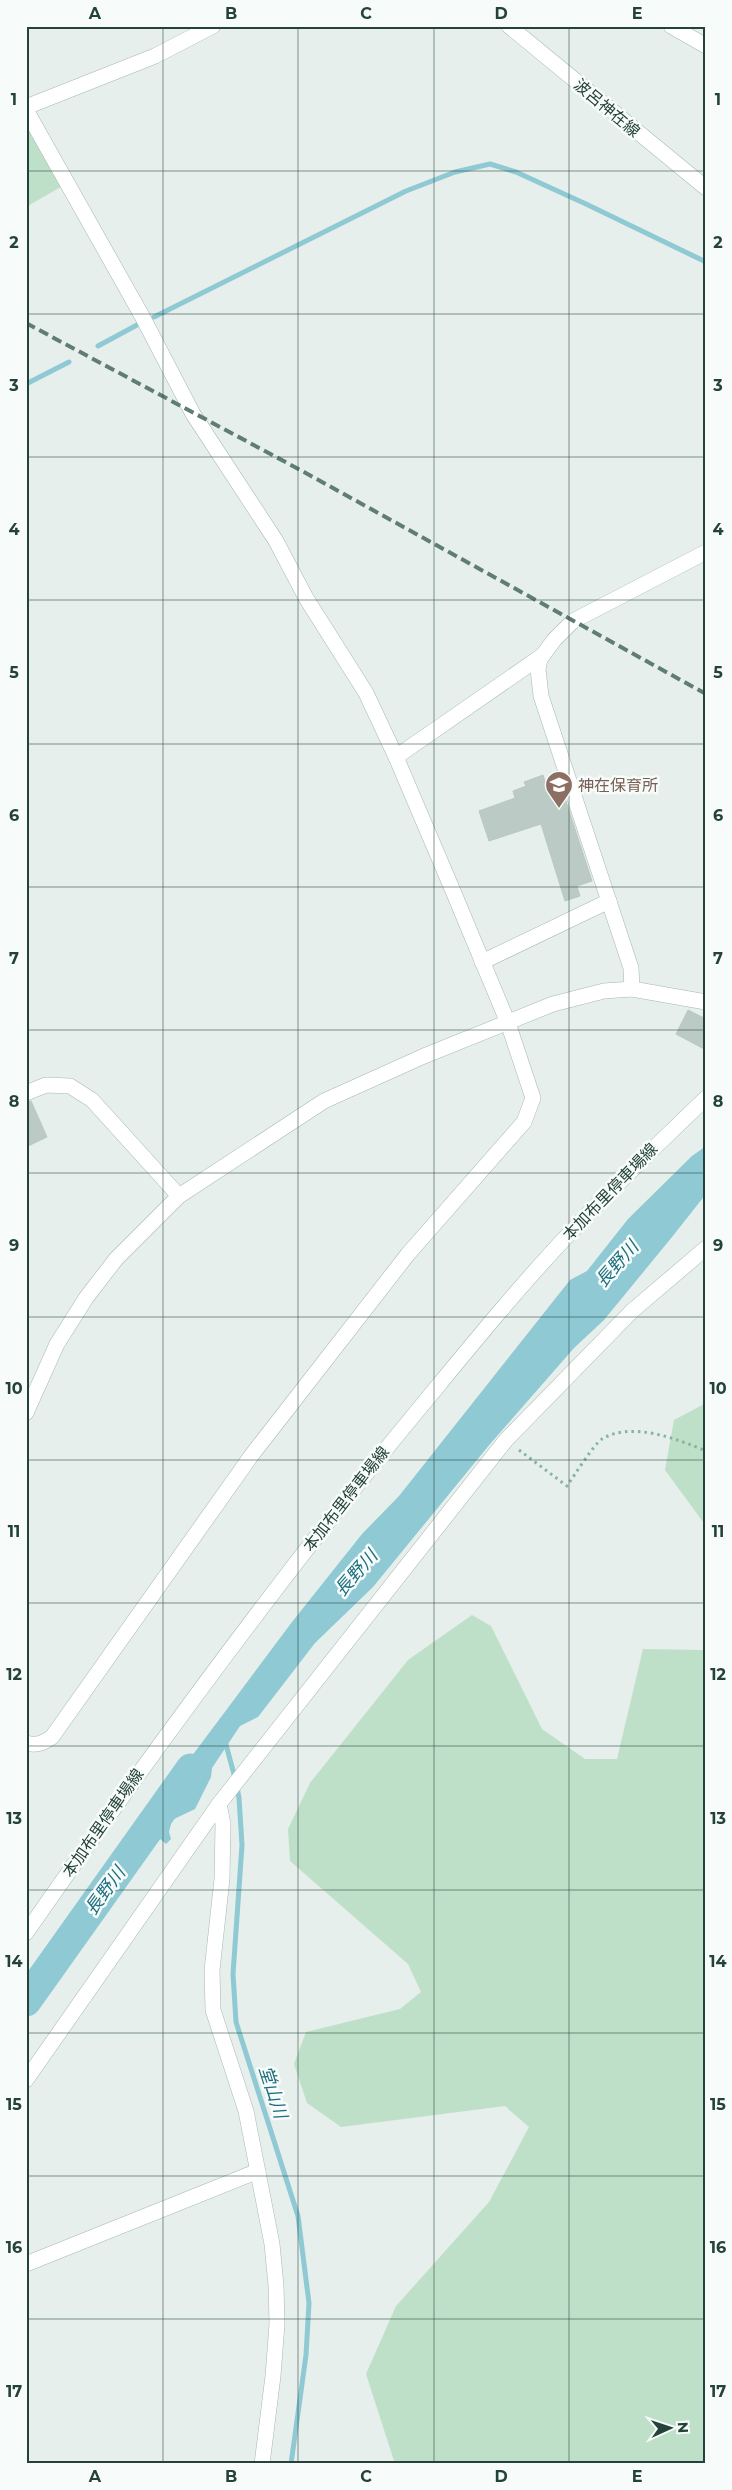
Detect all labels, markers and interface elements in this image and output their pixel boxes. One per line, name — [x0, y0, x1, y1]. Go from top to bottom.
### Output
text: A — [88, 4, 102, 23]
text: B — [225, 4, 237, 23]
text: C — [360, 4, 372, 23]
text: D — [494, 4, 508, 23]
text: E — [632, 4, 642, 23]
street label: 波呂神在線 — [570, 75, 644, 141]
text: 1 — [11, 90, 17, 109]
text: 1 — [715, 90, 721, 109]
text: 2 — [9, 233, 19, 252]
text: 2 — [713, 233, 723, 252]
text: 3 — [8, 376, 19, 395]
text: 3 — [712, 376, 723, 395]
text: 4 — [8, 520, 20, 539]
text: 4 — [712, 520, 724, 539]
text: 5 — [9, 663, 19, 682]
text: 5 — [713, 663, 723, 682]
school or university icon: 神在保育所 — [544, 770, 574, 809]
place label: 神在保育所 — [578, 776, 658, 795]
text: 6 — [9, 806, 19, 825]
text: 6 — [713, 806, 723, 825]
text: 7 — [9, 949, 19, 968]
text: 7 — [713, 949, 723, 968]
text: 8 — [9, 1092, 19, 1111]
text: 8 — [713, 1092, 723, 1111]
street label: 本加布里停車場線 — [559, 1139, 661, 1245]
water label: 長野川 — [591, 1235, 644, 1292]
text: 9 — [9, 1236, 19, 1255]
text: 9 — [713, 1236, 723, 1255]
text: 10 — [5, 1379, 23, 1398]
text: 10 — [709, 1379, 727, 1398]
street label: 本加布里停車場線 — [299, 1443, 393, 1555]
text: 11 — [8, 1522, 20, 1541]
text: 11 — [712, 1522, 724, 1541]
water label: 長野川 — [330, 1544, 383, 1601]
text: 12 — [6, 1665, 22, 1684]
text: 12 — [710, 1665, 726, 1684]
street label: 本加布里停車場線 — [59, 1765, 147, 1881]
text: 13 — [6, 1809, 22, 1828]
text: 13 — [710, 1809, 726, 1828]
water label: 長野川 — [80, 1861, 131, 1919]
text: 14 — [5, 1952, 23, 1971]
text: 14 — [709, 1952, 727, 1971]
water label: 堂山川 — [254, 2063, 292, 2123]
text: 15 — [6, 2095, 22, 2114]
text: 15 — [710, 2095, 726, 2114]
text: 16 — [6, 2238, 22, 2257]
text: 16 — [710, 2238, 726, 2257]
text: 17 — [6, 2382, 22, 2401]
text: 17 — [710, 2382, 726, 2401]
north arrow — [644, 2402, 694, 2452]
text: N — [674, 2421, 692, 2433]
text: A — [88, 2467, 102, 2486]
text: B — [225, 2467, 237, 2486]
text: C — [360, 2467, 372, 2486]
text: D — [494, 2467, 508, 2486]
text: E — [632, 2467, 642, 2486]

